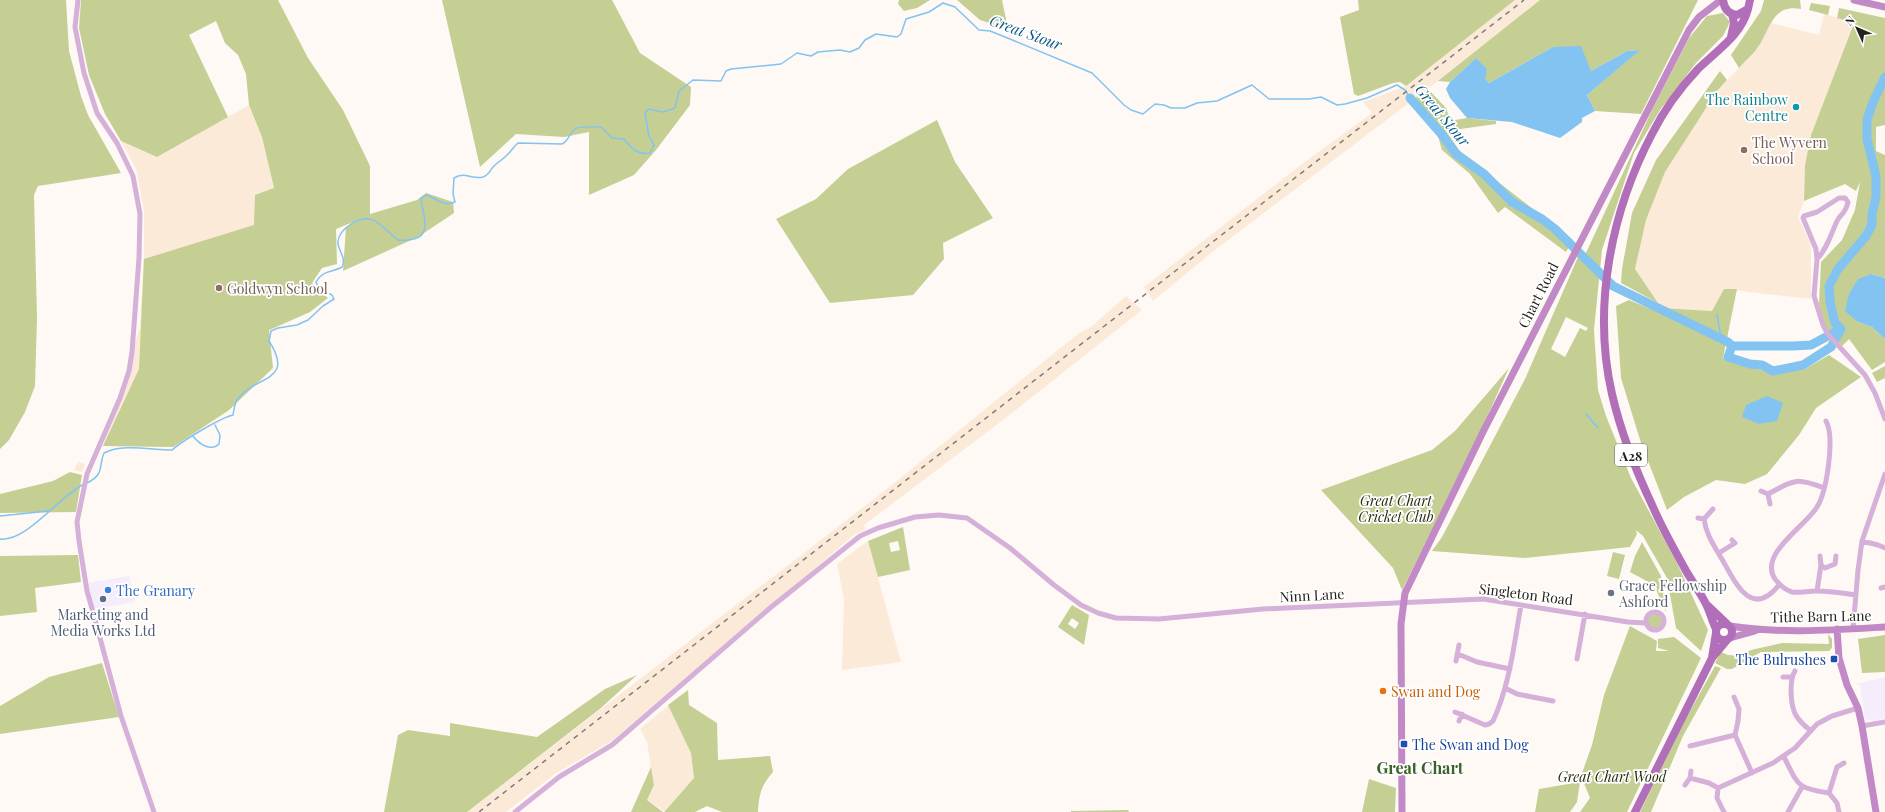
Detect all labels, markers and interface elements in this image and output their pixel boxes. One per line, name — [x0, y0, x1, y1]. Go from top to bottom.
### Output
north arrow — [1837, 8, 1877, 48]
water label: Great Stour — [987, 10, 1065, 54]
text: N — [1841, 12, 1858, 29]
water label: Great Stour — [1411, 80, 1475, 151]
place label: The Rainbow Centre — [1706, 90, 1788, 125]
marker: The Rainbow Centre — [1791, 102, 1801, 112]
place label: The Wyvern School — [1752, 133, 1827, 168]
marker: The Wyvern School — [1739, 145, 1749, 155]
street label: Chart Road — [1513, 259, 1563, 331]
place label: Goldwyn School — [227, 279, 328, 298]
marker: Goldwyn School — [214, 283, 224, 293]
road number: A28 — [1615, 444, 1647, 466]
park label: Great Chart Cricket Club — [1358, 491, 1434, 526]
place label: Grace Fellowship Ashford — [1618, 576, 1727, 611]
street label: Singleton Road — [1478, 579, 1574, 609]
place label: The Granary — [116, 581, 195, 600]
street label: Ninn Lane — [1279, 584, 1345, 606]
marker: The Granary — [103, 585, 113, 595]
marker: Grace Fellowship Ashford — [1606, 588, 1616, 598]
marker: Marketing and Media Works Ltd — [98, 594, 108, 604]
place label: Marketing and Media Works Ltd — [50, 605, 156, 640]
street label: Tithe Barn Lane — [1770, 606, 1872, 626]
place label: The Bulrushes — [1736, 650, 1826, 669]
marker: The Bulrushes — [1829, 654, 1839, 664]
place label: Swan and Dog — [1391, 682, 1481, 701]
marker: Swan and Dog — [1378, 686, 1388, 696]
place label: The Swan and Dog — [1412, 735, 1529, 754]
marker: The Swan and Dog — [1399, 739, 1409, 749]
district label: Great Chart — [1376, 757, 1464, 778]
park label: Great Chart Wood — [1558, 767, 1667, 786]

